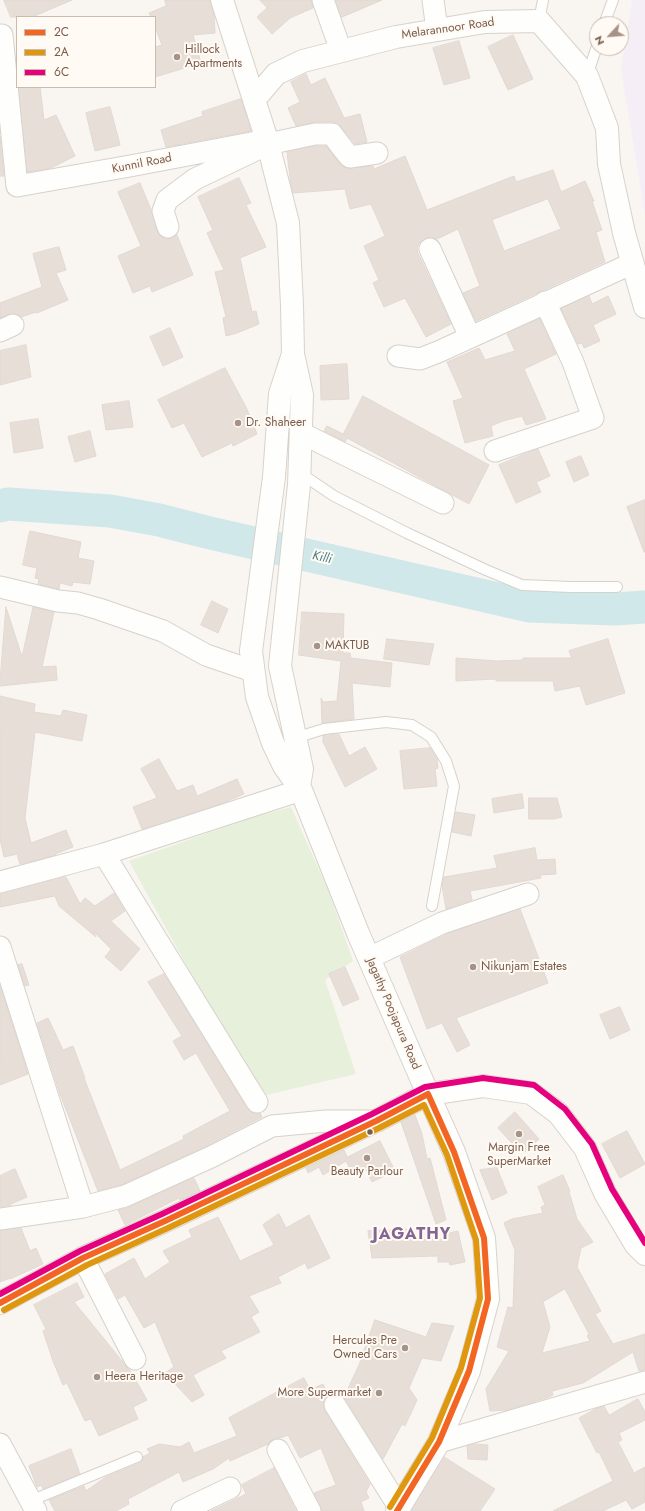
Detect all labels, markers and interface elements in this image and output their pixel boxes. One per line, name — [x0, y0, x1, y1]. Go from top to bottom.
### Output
street label: Melarannoor Road — [401, 15, 495, 43]
legend — [16, 16, 156, 88]
north arrow — [589, 16, 629, 56]
text: 2C — [54, 23, 69, 41]
text: N — [590, 33, 608, 48]
text: 2A — [54, 43, 69, 61]
place label: Hillock Apartments — [185, 43, 242, 71]
marker: Hillock Apartments — [172, 52, 182, 62]
text: 6C — [54, 63, 69, 81]
street label: Kunnil Road — [111, 151, 173, 177]
place label: Dr. Shaheer — [246, 416, 306, 430]
marker: Dr. Shaheer — [233, 418, 243, 428]
water label: Killi — [311, 548, 333, 568]
place label: MAKTUB — [325, 639, 370, 653]
marker: MAKTUB — [312, 641, 322, 651]
street label: Jagathy Poojapura Road — [363, 956, 423, 1072]
place label: Nikunjam Estates — [481, 960, 567, 974]
marker: Nikunjam Estates — [468, 962, 478, 972]
unlabelled marker — [365, 1127, 375, 1137]
marker: Margin Free SuperMarket — [514, 1129, 524, 1139]
place label: Margin Free SuperMarket — [487, 1141, 551, 1169]
marker: Beauty Parlour — [362, 1153, 372, 1163]
place label: Beauty Parlour — [331, 1165, 403, 1179]
district label: JAGATHY — [373, 1225, 451, 1245]
place label: Hercules Pre Owned Cars — [332, 1334, 397, 1362]
marker: Hercules Pre Owned Cars — [400, 1343, 410, 1353]
place label: Heera Heritage — [105, 1370, 183, 1384]
marker: Heera Heritage — [92, 1372, 102, 1382]
place label: More Supermarket — [278, 1386, 371, 1400]
marker: More Supermarket — [374, 1388, 384, 1398]

